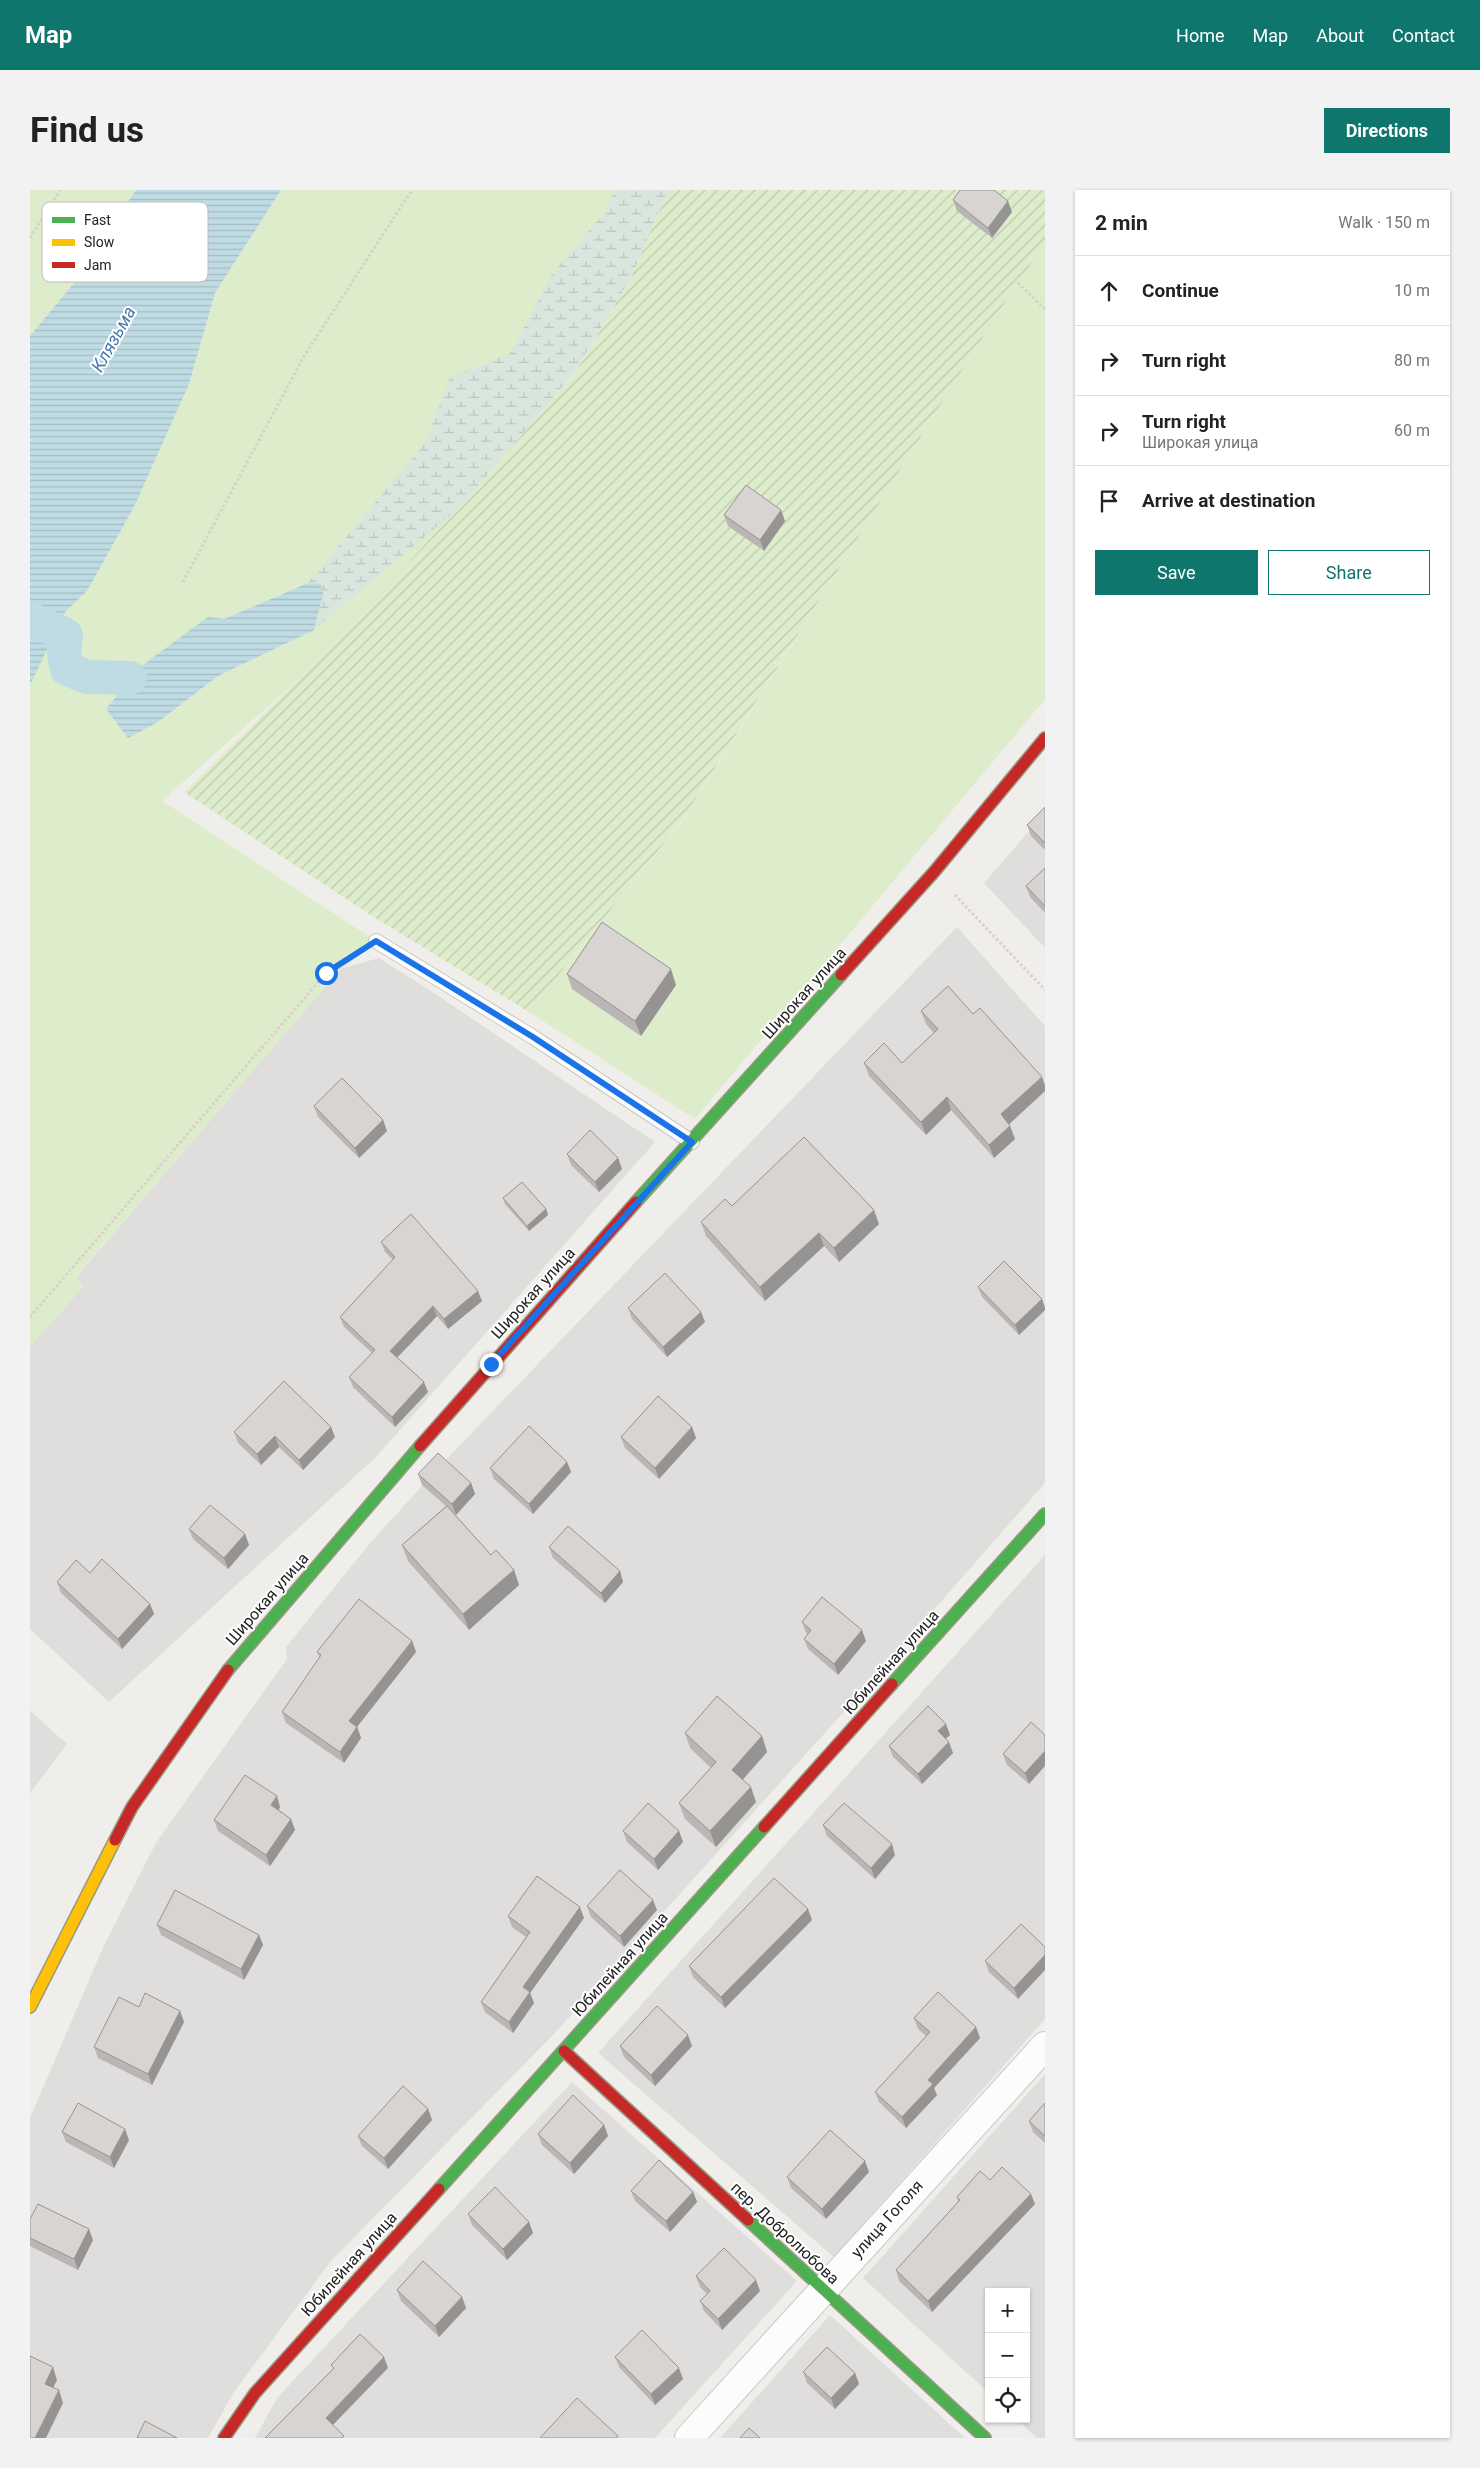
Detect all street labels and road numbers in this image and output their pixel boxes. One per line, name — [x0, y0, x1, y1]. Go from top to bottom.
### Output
street label: Широкая улица — [758, 943, 850, 1043]
street label: Широкая улица — [487, 1243, 579, 1343]
street label: Широкая улица — [222, 1549, 312, 1649]
street label: Юбилейная улица — [839, 1606, 943, 1718]
street label: Юбилейная улица — [568, 1908, 672, 2020]
street label: улица Гоголя — [847, 2176, 927, 2262]
street label: пер. Добролюбова — [727, 2178, 843, 2288]
street label: Юбилейная улица — [297, 2208, 401, 2320]

